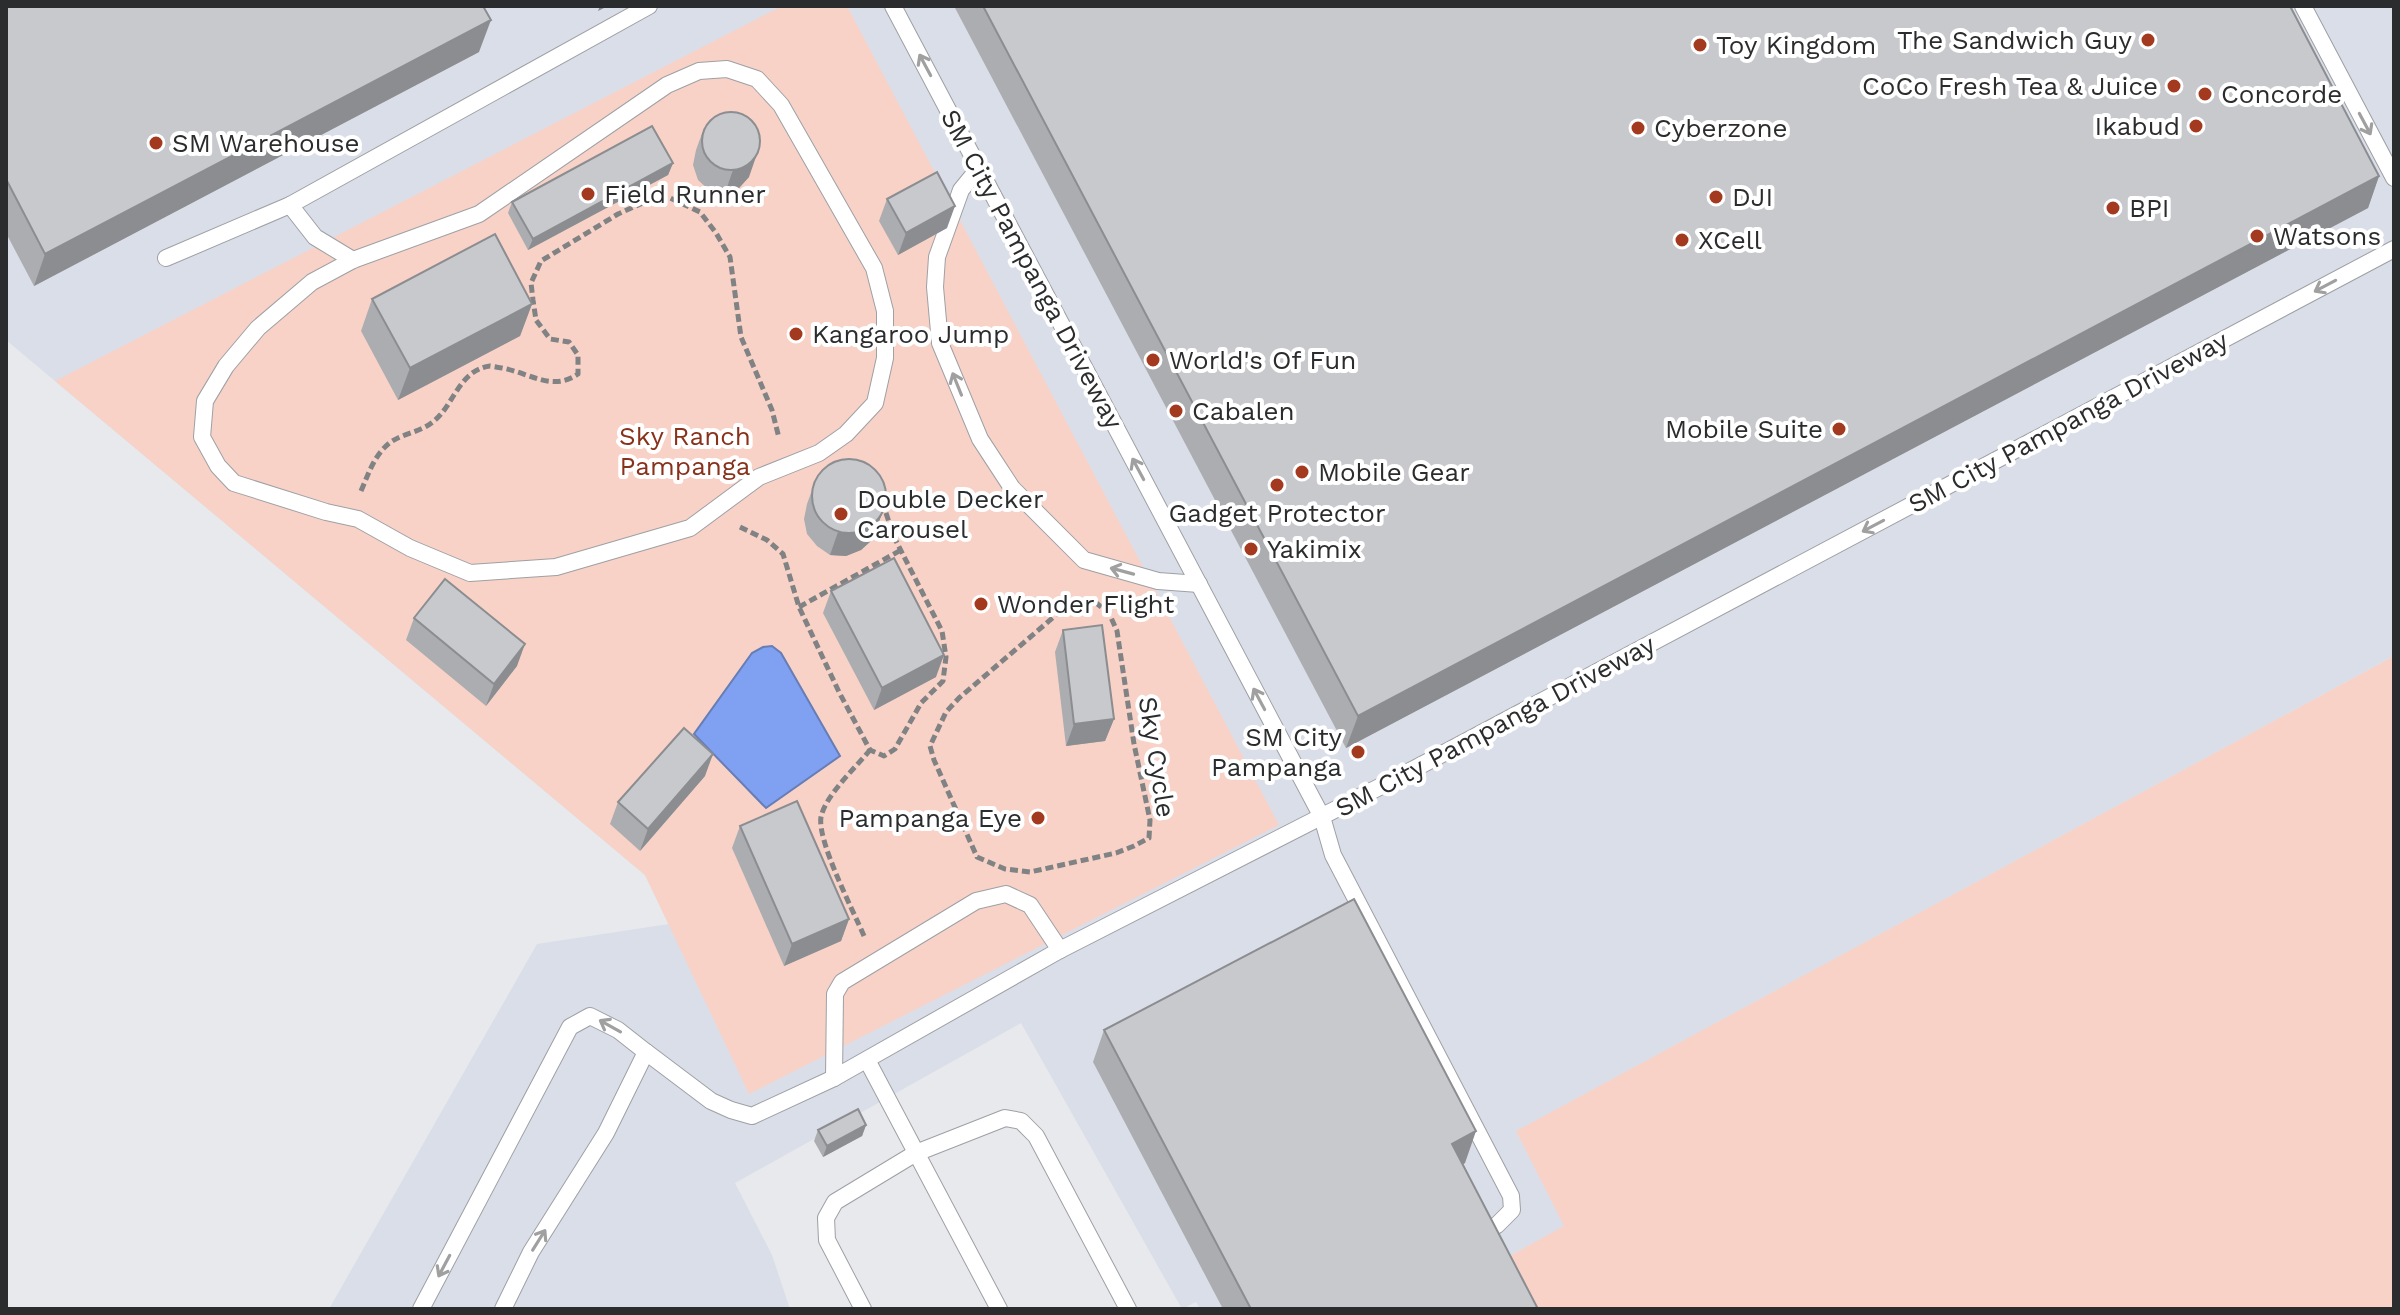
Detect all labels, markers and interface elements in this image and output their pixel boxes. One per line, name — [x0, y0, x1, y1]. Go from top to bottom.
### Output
place label: The Sandwich Guy — [1897, 25, 2133, 55]
place label: Toy Kingdom — [1716, 30, 1876, 60]
marker: The Sandwich Guy — [2139, 31, 2157, 49]
marker: Toy Kingdom — [1691, 36, 1709, 54]
one-way arrow — [916, 54, 932, 78]
place label: CoCo Fresh Tea & Juice — [1862, 71, 2158, 101]
marker: CoCo Fresh Tea & Juice — [2165, 77, 2183, 95]
place label: Concorde — [2221, 79, 2342, 109]
marker: Concorde — [2196, 85, 2214, 103]
street label: SM City Pampanga Driveway — [935, 104, 1129, 434]
place label: Ikabud — [2095, 111, 2180, 141]
one-way arrow — [2358, 112, 2374, 136]
place label: Cyberzone — [1654, 113, 1788, 143]
marker: Ikabud — [2187, 117, 2205, 135]
marker: Cyberzone — [1629, 119, 1647, 137]
place label: SM Warehouse — [172, 128, 359, 158]
marker: SM Warehouse — [147, 134, 165, 152]
place label: Field Runner — [604, 179, 766, 209]
place label: DJI — [1732, 182, 1773, 212]
marker: Field Runner — [579, 185, 597, 203]
marker: DJI — [1707, 188, 1725, 206]
place label: BPI — [2129, 193, 2170, 223]
marker: BPI — [2104, 199, 2122, 217]
place label: Watsons — [2273, 221, 2381, 251]
place label: XCell — [1698, 225, 1762, 255]
marker: Watsons — [2248, 227, 2266, 245]
marker: XCell — [1673, 231, 1691, 249]
one-way arrow — [2314, 278, 2337, 294]
place label: Kangaroo Jump — [812, 319, 1009, 349]
marker: Kangaroo Jump — [787, 325, 805, 343]
street label: SM City Pampanga Driveway — [1903, 325, 2233, 519]
place label: World's Of Fun — [1169, 345, 1356, 375]
marker: World's Of Fun — [1144, 351, 1162, 369]
one-way arrow — [949, 372, 963, 397]
place label: Cabalen — [1192, 396, 1295, 426]
marker: Cabalen — [1167, 402, 1185, 420]
place label: Mobile Suite — [1665, 414, 1823, 444]
marker: Mobile Suite — [1830, 420, 1848, 438]
park label: Sky Ranch Pampanga — [619, 421, 751, 481]
one-way arrow — [1129, 457, 1145, 481]
place label: Mobile Gear — [1318, 457, 1470, 487]
marker: Mobile Gear — [1293, 463, 1311, 481]
marker: Gadget Protector — [1268, 476, 1286, 494]
place label: Double Decker Carousel — [857, 484, 1044, 544]
place label: Gadget Protector — [1168, 498, 1386, 528]
marker: Double Decker Carousel — [832, 505, 850, 523]
one-way arrow — [1861, 518, 1885, 534]
place label: Yakimix — [1267, 534, 1362, 564]
marker: Yakimix — [1242, 540, 1260, 558]
one-way arrow — [1110, 562, 1136, 577]
place label: Wonder Flight — [997, 589, 1174, 619]
marker: Wonder Flight — [972, 595, 990, 613]
street label: SM City Pampanga Driveway — [1330, 629, 1660, 823]
one-way arrow — [1251, 687, 1267, 711]
street label: Sky Cycle — [1133, 694, 1181, 820]
place label: SM City Pampanga — [1211, 722, 1343, 782]
marker: SM City Pampanga — [1349, 743, 1367, 761]
place label: Pampanga Eye — [839, 803, 1022, 833]
marker: Pampanga Eye — [1029, 809, 1047, 827]
one-way arrow — [599, 1018, 623, 1034]
one-way arrow — [530, 1229, 547, 1251]
one-way arrow — [435, 1254, 451, 1277]

